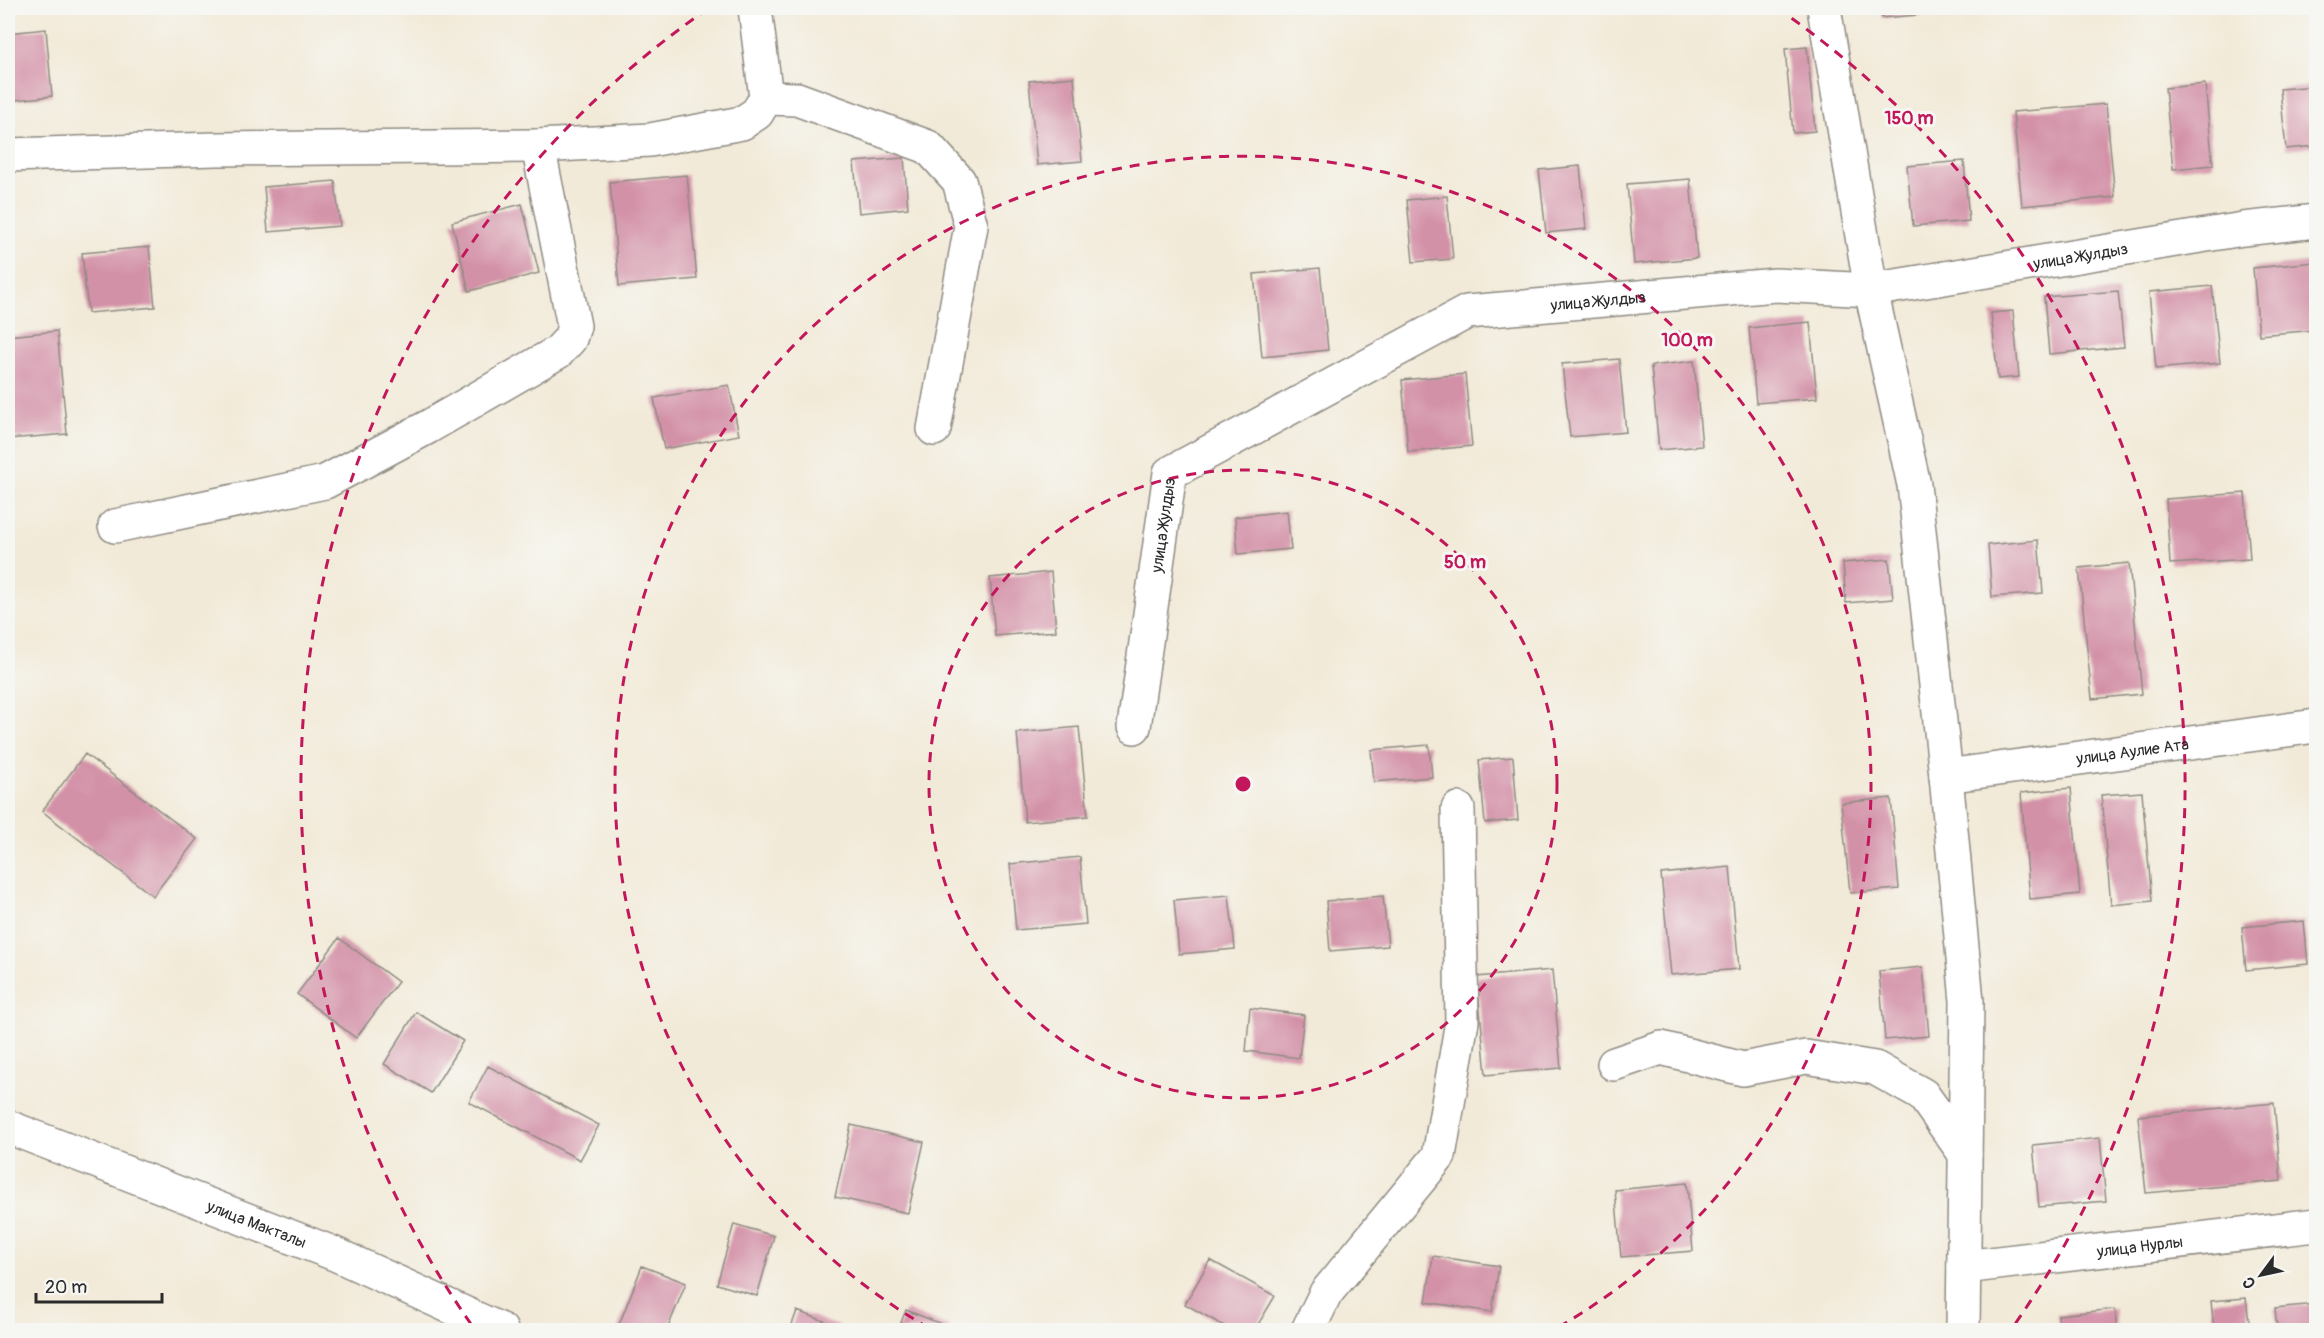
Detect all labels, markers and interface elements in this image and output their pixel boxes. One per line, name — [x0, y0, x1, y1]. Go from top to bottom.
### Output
text: 150 m — [1885, 107, 1934, 130]
street label: улица Жулдыз — [2031, 239, 2130, 274]
street label: улица Жулдыз — [1549, 287, 1647, 316]
text: 100 m — [1661, 329, 1713, 352]
street label: улица Жулдыз — [1147, 476, 1180, 575]
text: 50 m — [1444, 551, 1486, 574]
street label: улица Аулие Ата — [2074, 734, 2190, 769]
centre of rings — [1233, 774, 1253, 794]
street label: улица Макталы — [203, 1196, 309, 1253]
street label: улица Нурлы — [2095, 1232, 2184, 1262]
north arrow — [2231, 1245, 2291, 1305]
scale bar — [36, 1266, 162, 1304]
text: С — [2238, 1273, 2260, 1292]
text: 20 m — [45, 1276, 87, 1299]

